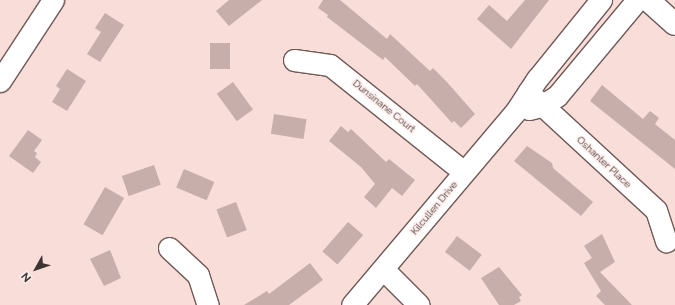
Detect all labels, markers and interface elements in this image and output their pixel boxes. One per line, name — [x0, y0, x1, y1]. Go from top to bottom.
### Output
street label: Dunsinane Court — [350, 77, 418, 135]
street label: Oshanter Place — [574, 134, 634, 190]
street label: Kilcullen Drive — [408, 179, 460, 237]
north arrow — [16, 249, 56, 289]
text: N — [19, 270, 34, 284]

